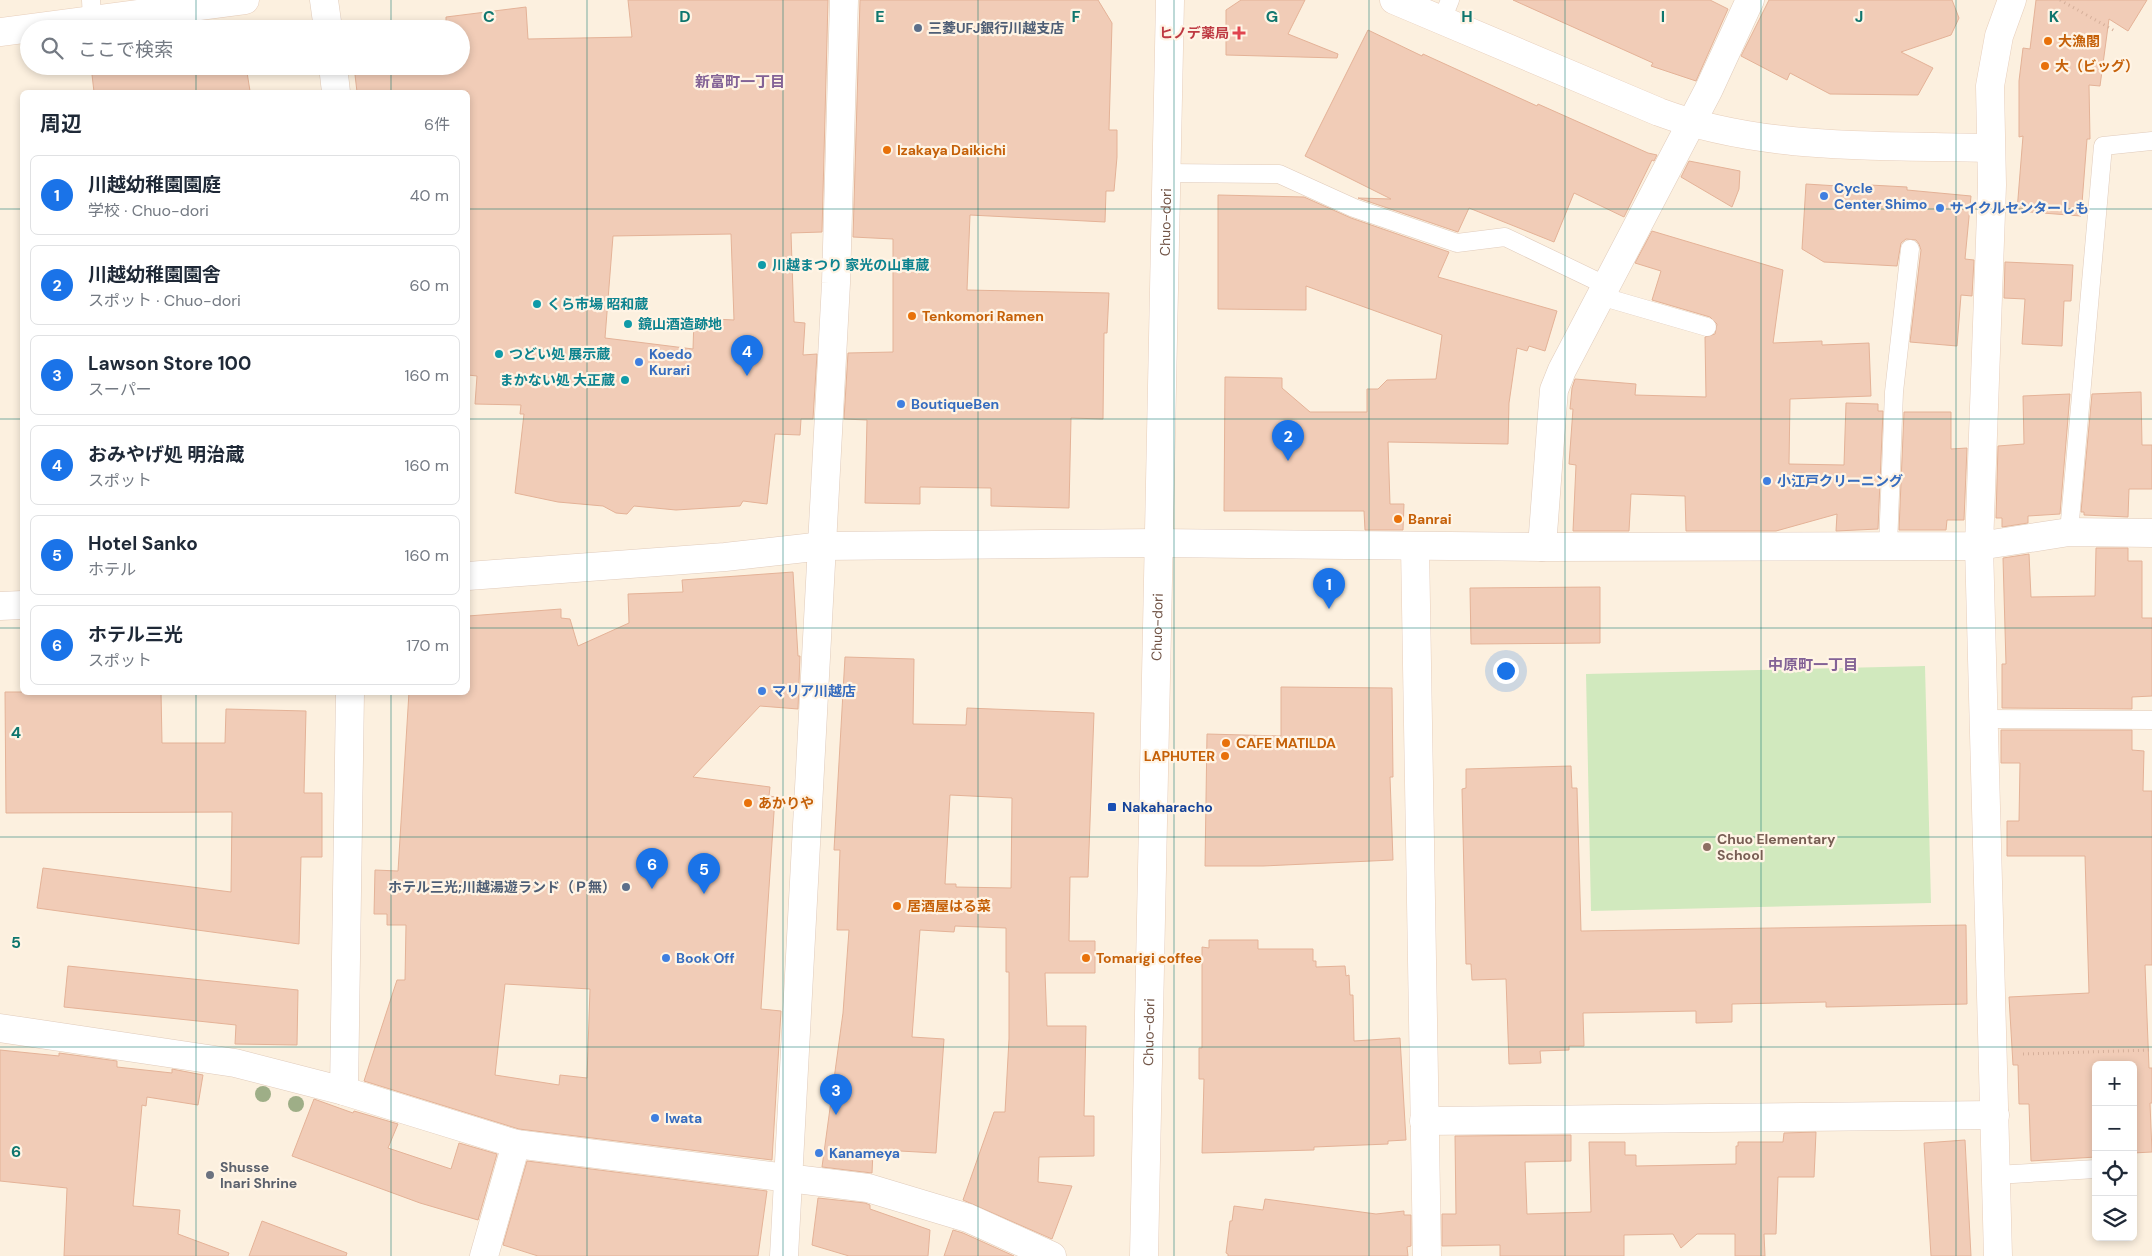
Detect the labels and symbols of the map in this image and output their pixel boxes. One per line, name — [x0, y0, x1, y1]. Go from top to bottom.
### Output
text: C — [483, 6, 495, 27]
text: D — [679, 6, 691, 27]
text: E — [875, 6, 885, 27]
text: F — [1072, 6, 1081, 27]
text: G — [1266, 6, 1278, 27]
text: H — [1461, 6, 1473, 27]
text: I — [1661, 6, 1665, 27]
text: J — [1855, 6, 1863, 27]
text: K — [2049, 6, 2060, 27]
place label: 三菱UFJ銀行川越支店 — [928, 19, 1064, 37]
marker: 三菱UFJ銀行川越支店 — [912, 22, 924, 34]
place label: ヒノデ薬局 — [1159, 24, 1229, 42]
marker: ヒノデ薬局 — [1233, 27, 1245, 39]
place label: 大漁閣 — [2058, 32, 2100, 50]
marker: 大漁閣 — [2042, 35, 2054, 47]
place label: 大（ビッグ） — [2055, 57, 2139, 75]
marker: 大（ビッグ） — [2039, 60, 2051, 72]
district label: 新富町一丁目 — [695, 72, 785, 92]
place label: Izakaya Daikichi — [897, 141, 1006, 159]
marker: Izakaya Daikichi — [881, 144, 893, 156]
place label: Cycle Center Shimo — [1834, 179, 1927, 213]
street label: Chuo-dori — [1156, 188, 1175, 256]
marker: Cycle Center Shimo — [1818, 190, 1830, 202]
place label: サイクルセンターしも — [1950, 199, 2089, 217]
marker: サイクルセンターしも — [1934, 202, 1946, 214]
place label: 川越まつり 家光の山車蔵 — [772, 256, 929, 274]
marker: 川越まつり 家光の山車蔵 — [756, 259, 768, 271]
place label: くら市場 昭和蔵 — [547, 295, 648, 313]
marker: くら市場 昭和蔵 — [531, 298, 543, 310]
place label: Tenkomori Ramen — [922, 307, 1044, 325]
marker: Tenkomori Ramen — [906, 310, 918, 322]
place label: 鏡山酒造跡地 — [638, 315, 722, 333]
marker: 鏡山酒造跡地 — [622, 318, 634, 330]
pin: 4 — [731, 335, 763, 376]
place label: つどい処 展示蔵 — [509, 345, 610, 363]
place label: Koedo Kurari — [649, 345, 692, 379]
marker: つどい処 展示蔵 — [493, 348, 505, 360]
marker: Koedo Kurari — [633, 356, 645, 368]
place label: まかない処 大正蔵 — [500, 371, 615, 389]
marker: まかない処 大正蔵 — [619, 374, 631, 386]
place label: BoutiqueBen — [911, 395, 999, 413]
marker: BoutiqueBen — [895, 398, 907, 410]
pin: 2 — [1272, 420, 1304, 461]
place label: 小江戸クリーニング — [1777, 472, 1903, 490]
marker: 小江戸クリーニング — [1761, 475, 1773, 487]
place label: Banrai — [1408, 510, 1452, 528]
marker: Banrai — [1392, 513, 1404, 525]
pin: 1 — [1313, 568, 1345, 609]
street label: Chuo-dori — [1147, 593, 1167, 661]
district label: 中原町一丁目 — [1768, 655, 1858, 675]
your location — [1493, 658, 1519, 684]
place label: マリア川越店 — [772, 682, 856, 700]
marker: マリア川越店 — [756, 685, 768, 697]
text: 4 — [11, 722, 21, 743]
place label: CAFE MATILDA — [1236, 734, 1336, 752]
marker: CAFE MATILDA — [1220, 737, 1232, 749]
place label: LAPHUTER — [1144, 747, 1215, 765]
marker: LAPHUTER — [1219, 750, 1231, 762]
place label: あかりや — [758, 794, 814, 812]
marker: あかりや — [742, 797, 754, 809]
place label: Nakaharacho — [1122, 798, 1213, 816]
marker: Nakaharacho — [1106, 801, 1118, 813]
place label: Chuo Elementary School — [1717, 830, 1836, 864]
marker: Chuo Elementary School — [1701, 841, 1713, 853]
pin: 6 — [636, 848, 668, 889]
pin: 5 — [688, 853, 720, 894]
place label: ホテル三光;川越湯遊ランド（Ｐ無） — [388, 878, 616, 896]
marker: ホテル三光;川越湯遊ランド（Ｐ無） — [620, 881, 632, 893]
place label: 居酒屋はる菜 — [907, 897, 991, 915]
marker: 居酒屋はる菜 — [891, 900, 903, 912]
text: 5 — [11, 932, 21, 953]
place label: Book Off — [676, 949, 735, 967]
place label: Tomarigi coffee — [1096, 949, 1202, 967]
marker: Book Off — [660, 952, 672, 964]
marker: Tomarigi coffee — [1080, 952, 1092, 964]
street label: Chuo-dori — [1139, 998, 1158, 1066]
pin: 3 — [820, 1074, 852, 1115]
place label: Iwata — [665, 1109, 702, 1127]
marker: Iwata — [649, 1112, 661, 1124]
text: 6 — [11, 1141, 21, 1162]
place label: Kanameya — [829, 1144, 900, 1162]
marker: Kanameya — [813, 1147, 825, 1159]
place label: Shusse Inari Shrine — [220, 1158, 297, 1192]
marker: Shusse Inari Shrine — [204, 1169, 216, 1181]

